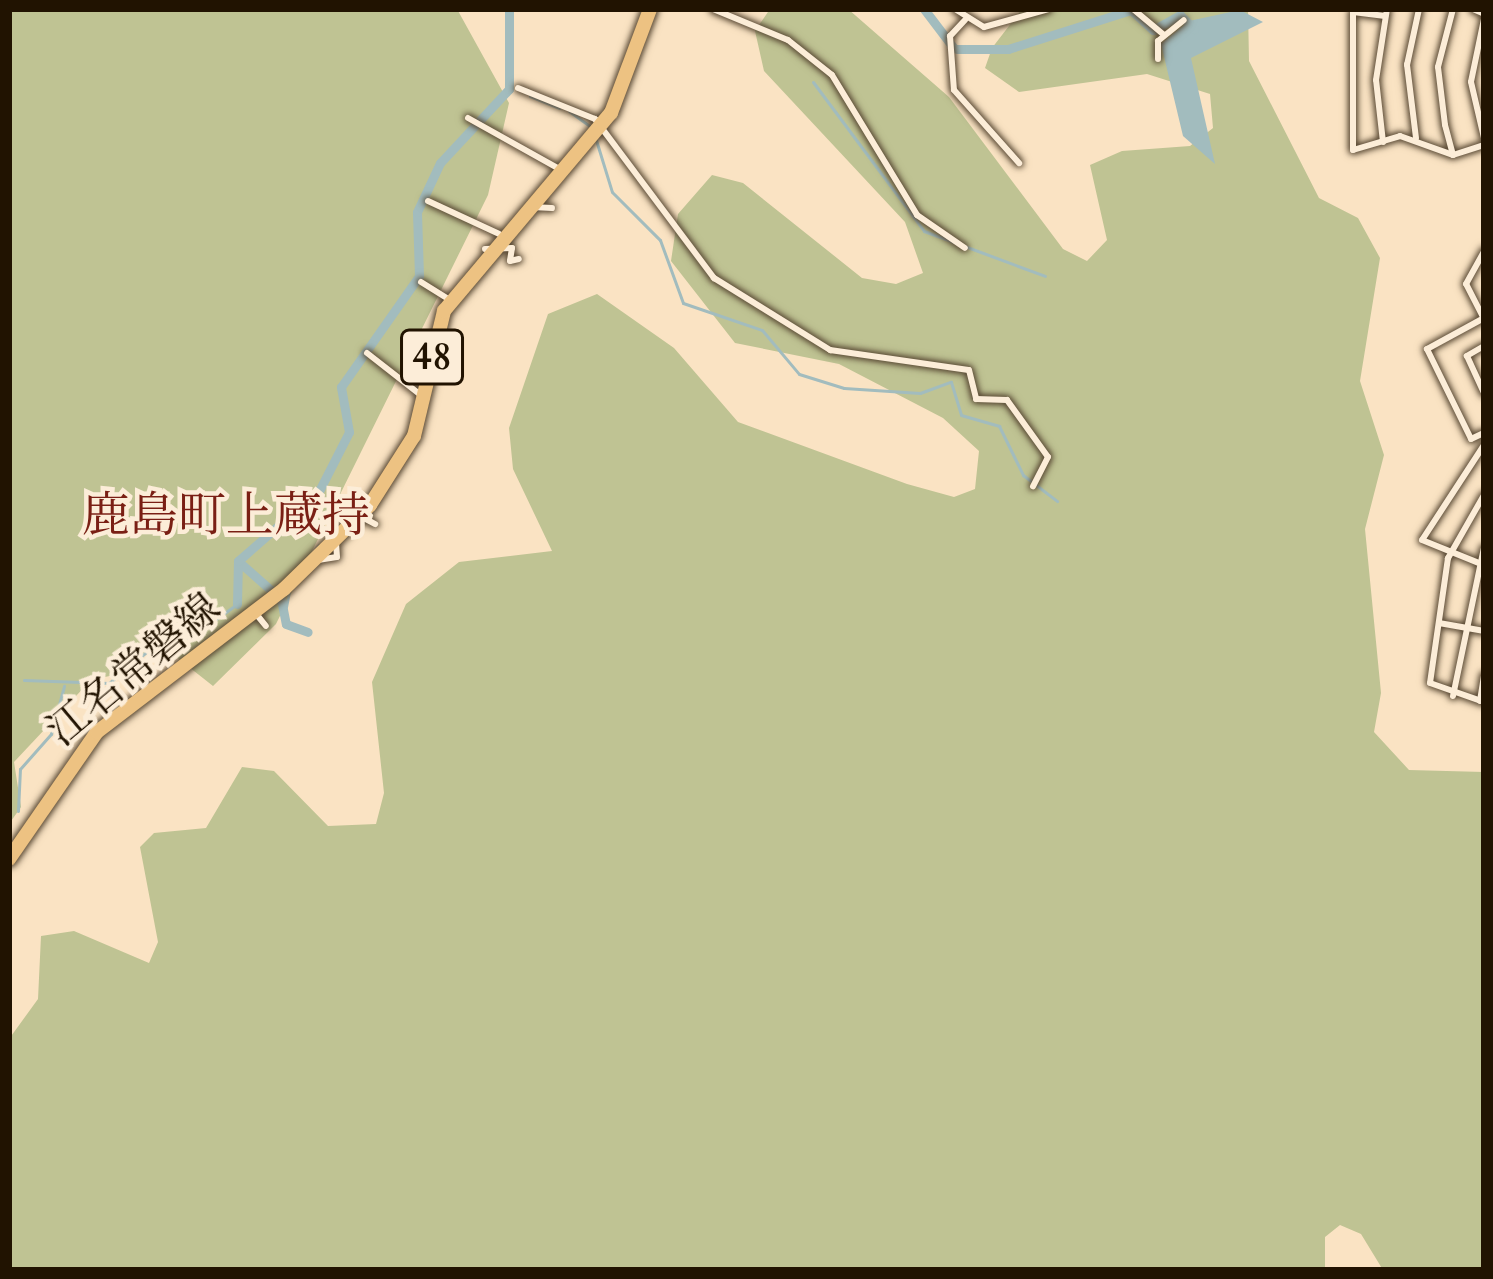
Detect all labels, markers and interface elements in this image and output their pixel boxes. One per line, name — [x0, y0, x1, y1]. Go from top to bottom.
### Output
road number: 48 — [399, 324, 465, 390]
district label: 鹿島町上蔵持 — [82, 487, 370, 545]
street label: 江名常磐線 — [37, 583, 231, 757]

